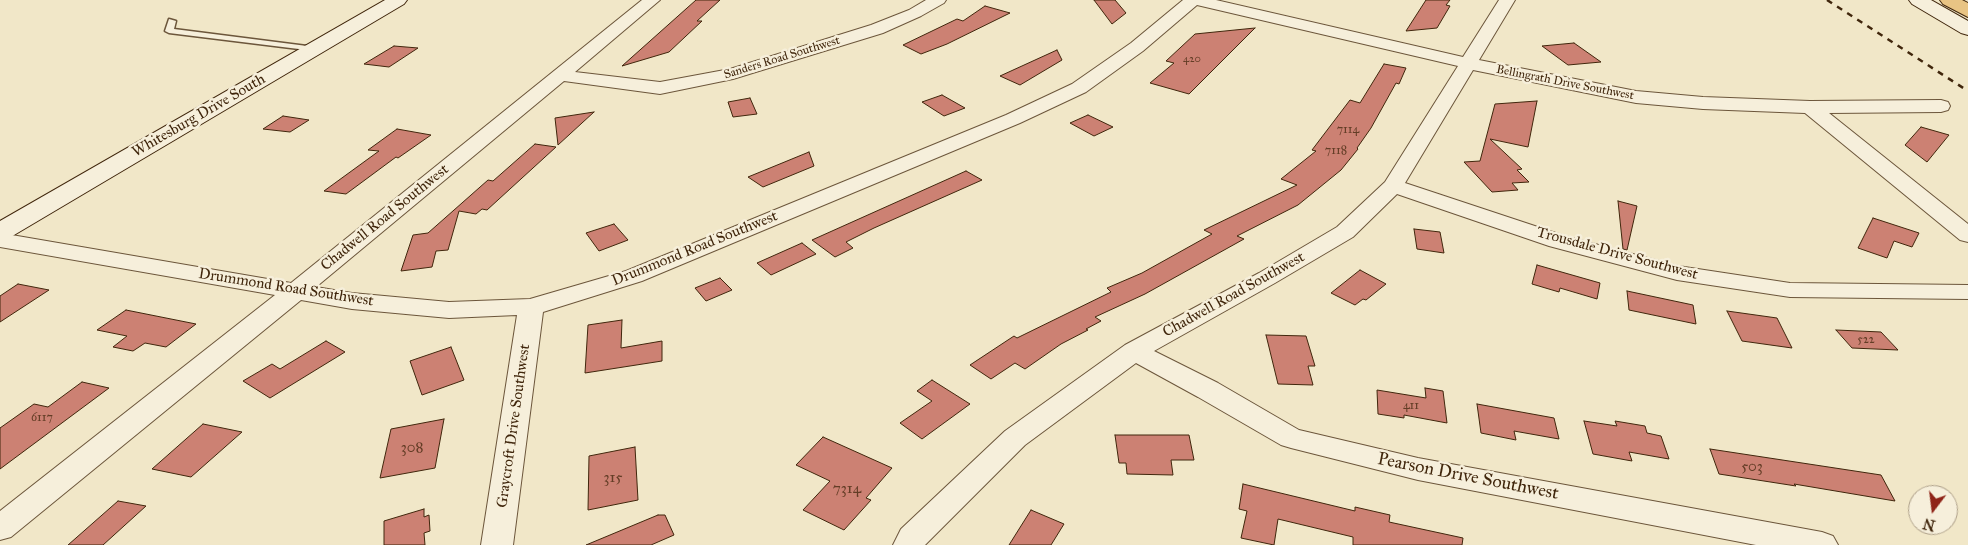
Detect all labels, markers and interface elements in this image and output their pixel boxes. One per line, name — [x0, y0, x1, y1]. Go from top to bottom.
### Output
street label: Sanders Road Southwest — [722, 33, 842, 83]
house number: 420 — [1183, 52, 1201, 66]
street label: Bellingrath Drive Southwest — [1495, 63, 1635, 103]
street label: Whitesburg Drive South — [129, 71, 269, 161]
house number: 7114 — [1337, 123, 1359, 137]
house number: 7118 — [1325, 144, 1347, 158]
street label: Chadwell Road Southwest — [317, 161, 453, 275]
street label: Drummond Road Southwest — [610, 208, 780, 290]
street label: Trousdale Drive Southwest — [1534, 224, 1700, 284]
street label: Chadwell Road Southwest — [1160, 249, 1308, 341]
street label: Drummond Road Southwest — [197, 265, 375, 311]
house number: 522 — [1857, 333, 1875, 347]
street label: Graycroft Drive Southwest — [494, 343, 534, 509]
house number: 411 — [1403, 399, 1419, 413]
house number: 6117 — [31, 411, 53, 425]
house number: 308 — [401, 439, 423, 457]
street label: Pearson Drive Southwest — [1376, 449, 1560, 505]
house number: 503 — [1741, 458, 1763, 476]
house number: 315 — [604, 469, 622, 487]
house number: 7314 — [833, 480, 861, 498]
north arrow — [1908, 485, 1958, 535]
text: N — [1921, 514, 1937, 534]

